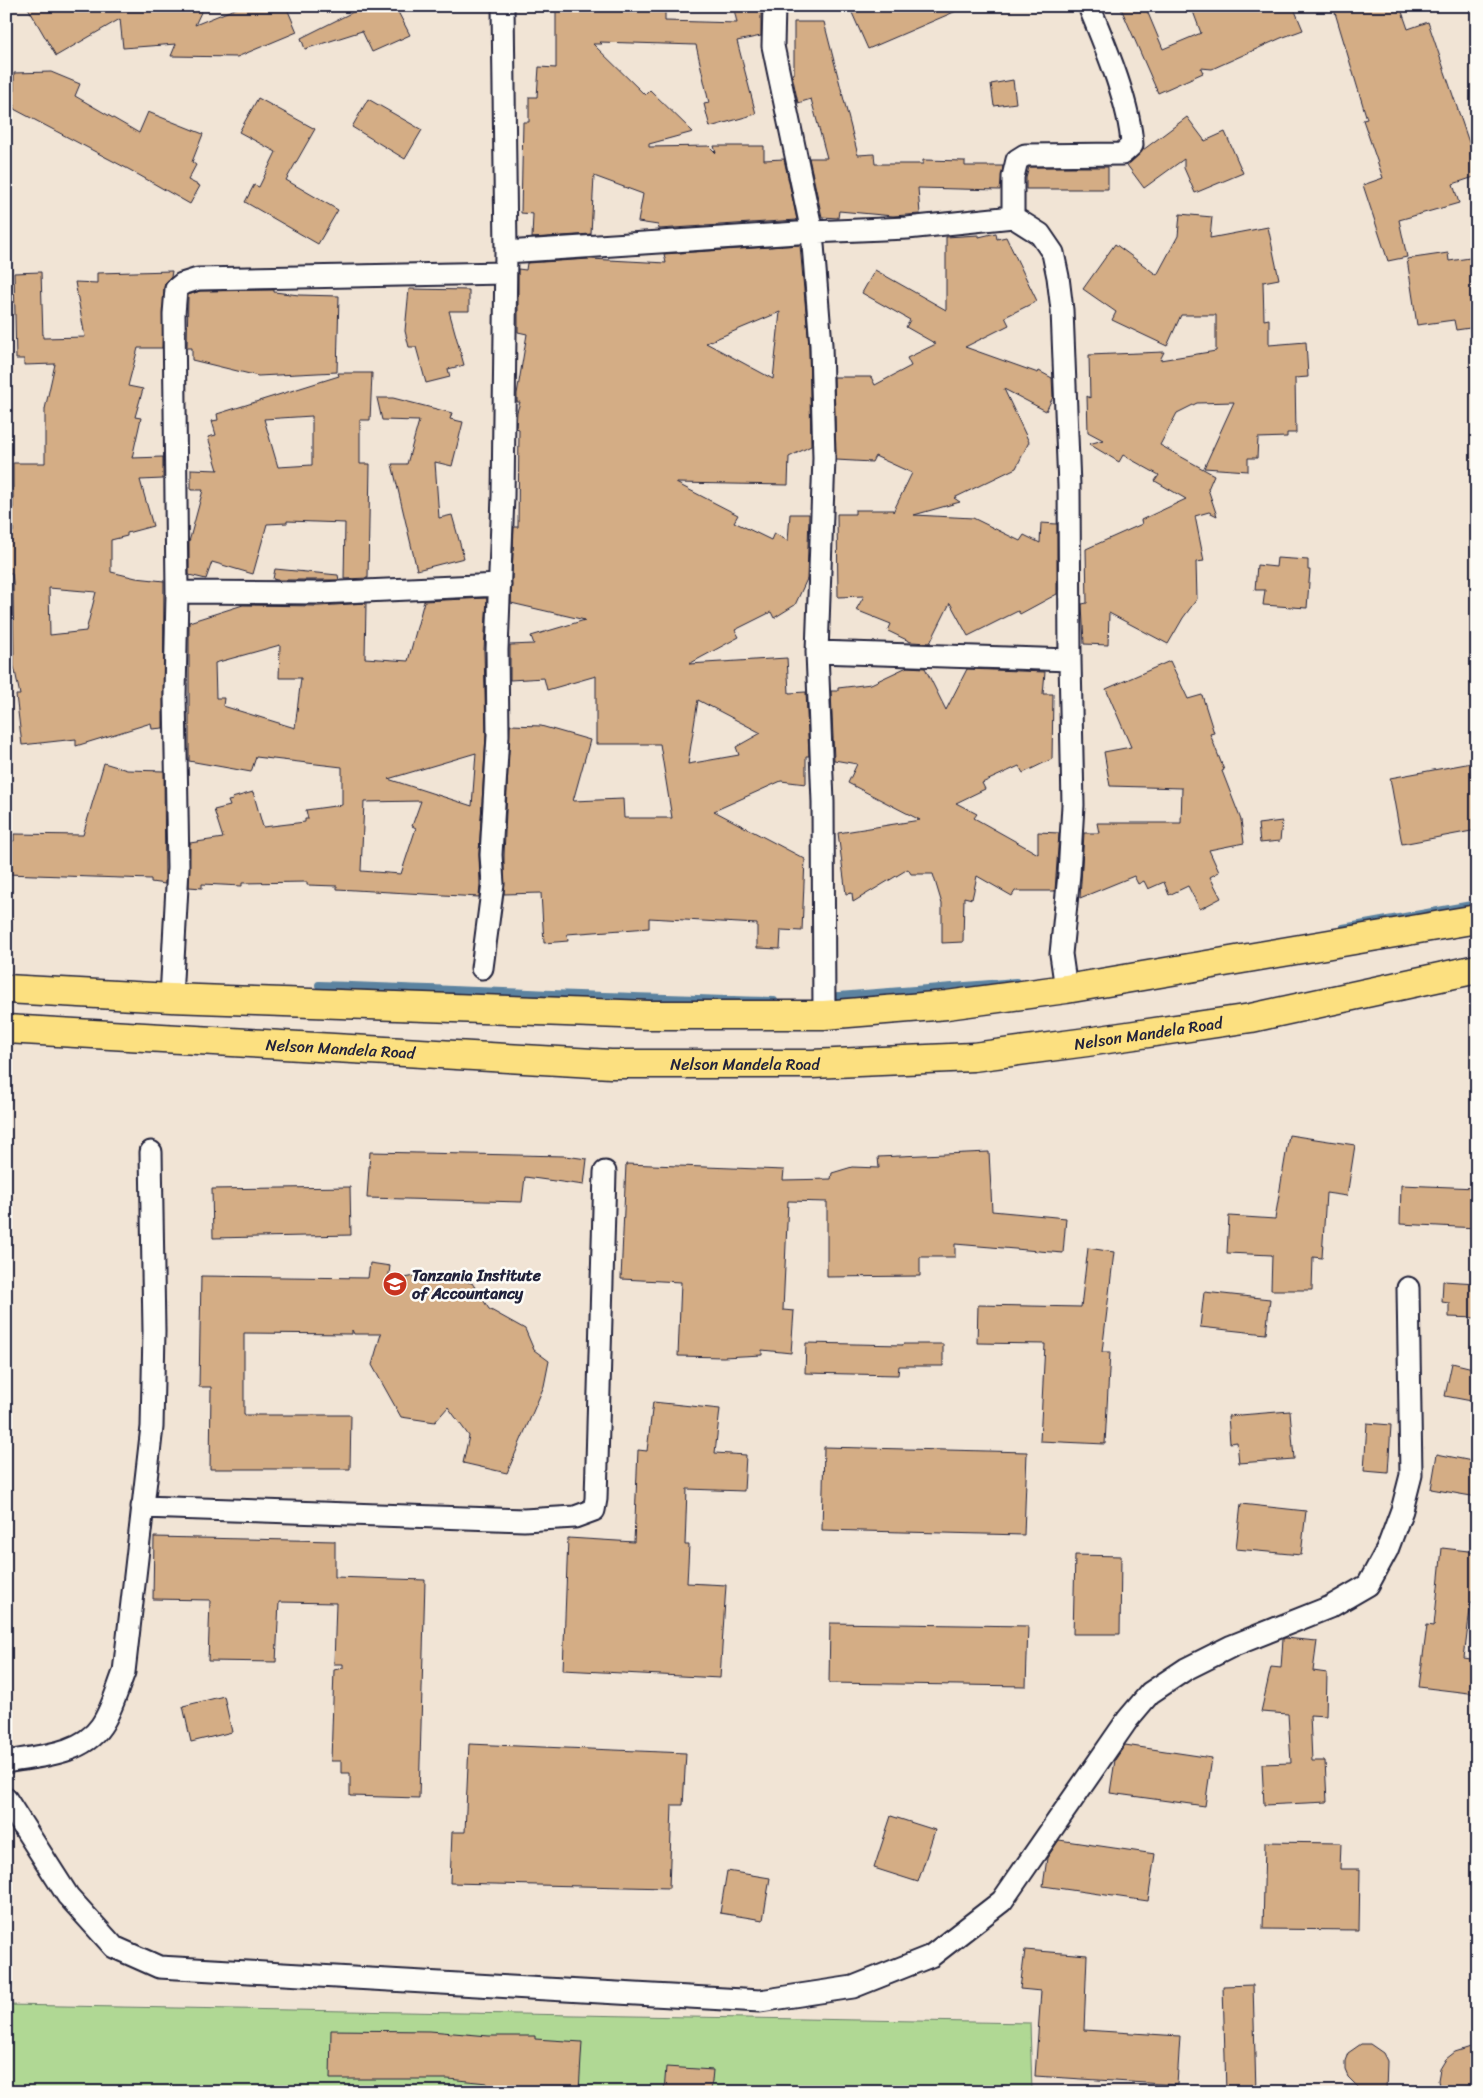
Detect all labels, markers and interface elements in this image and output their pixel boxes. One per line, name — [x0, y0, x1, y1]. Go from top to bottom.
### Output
street label: Nelson Mandela Road — [1072, 1008, 1226, 1059]
street label: Nelson Mandela Road — [265, 1030, 417, 1068]
street label: Nelson Mandela Road — [670, 1050, 822, 1079]
place label: Tanzania Institute of Accountancy — [412, 1261, 542, 1308]
school or university icon: Tanzania Institute of Accountancy — [382, 1271, 408, 1297]

